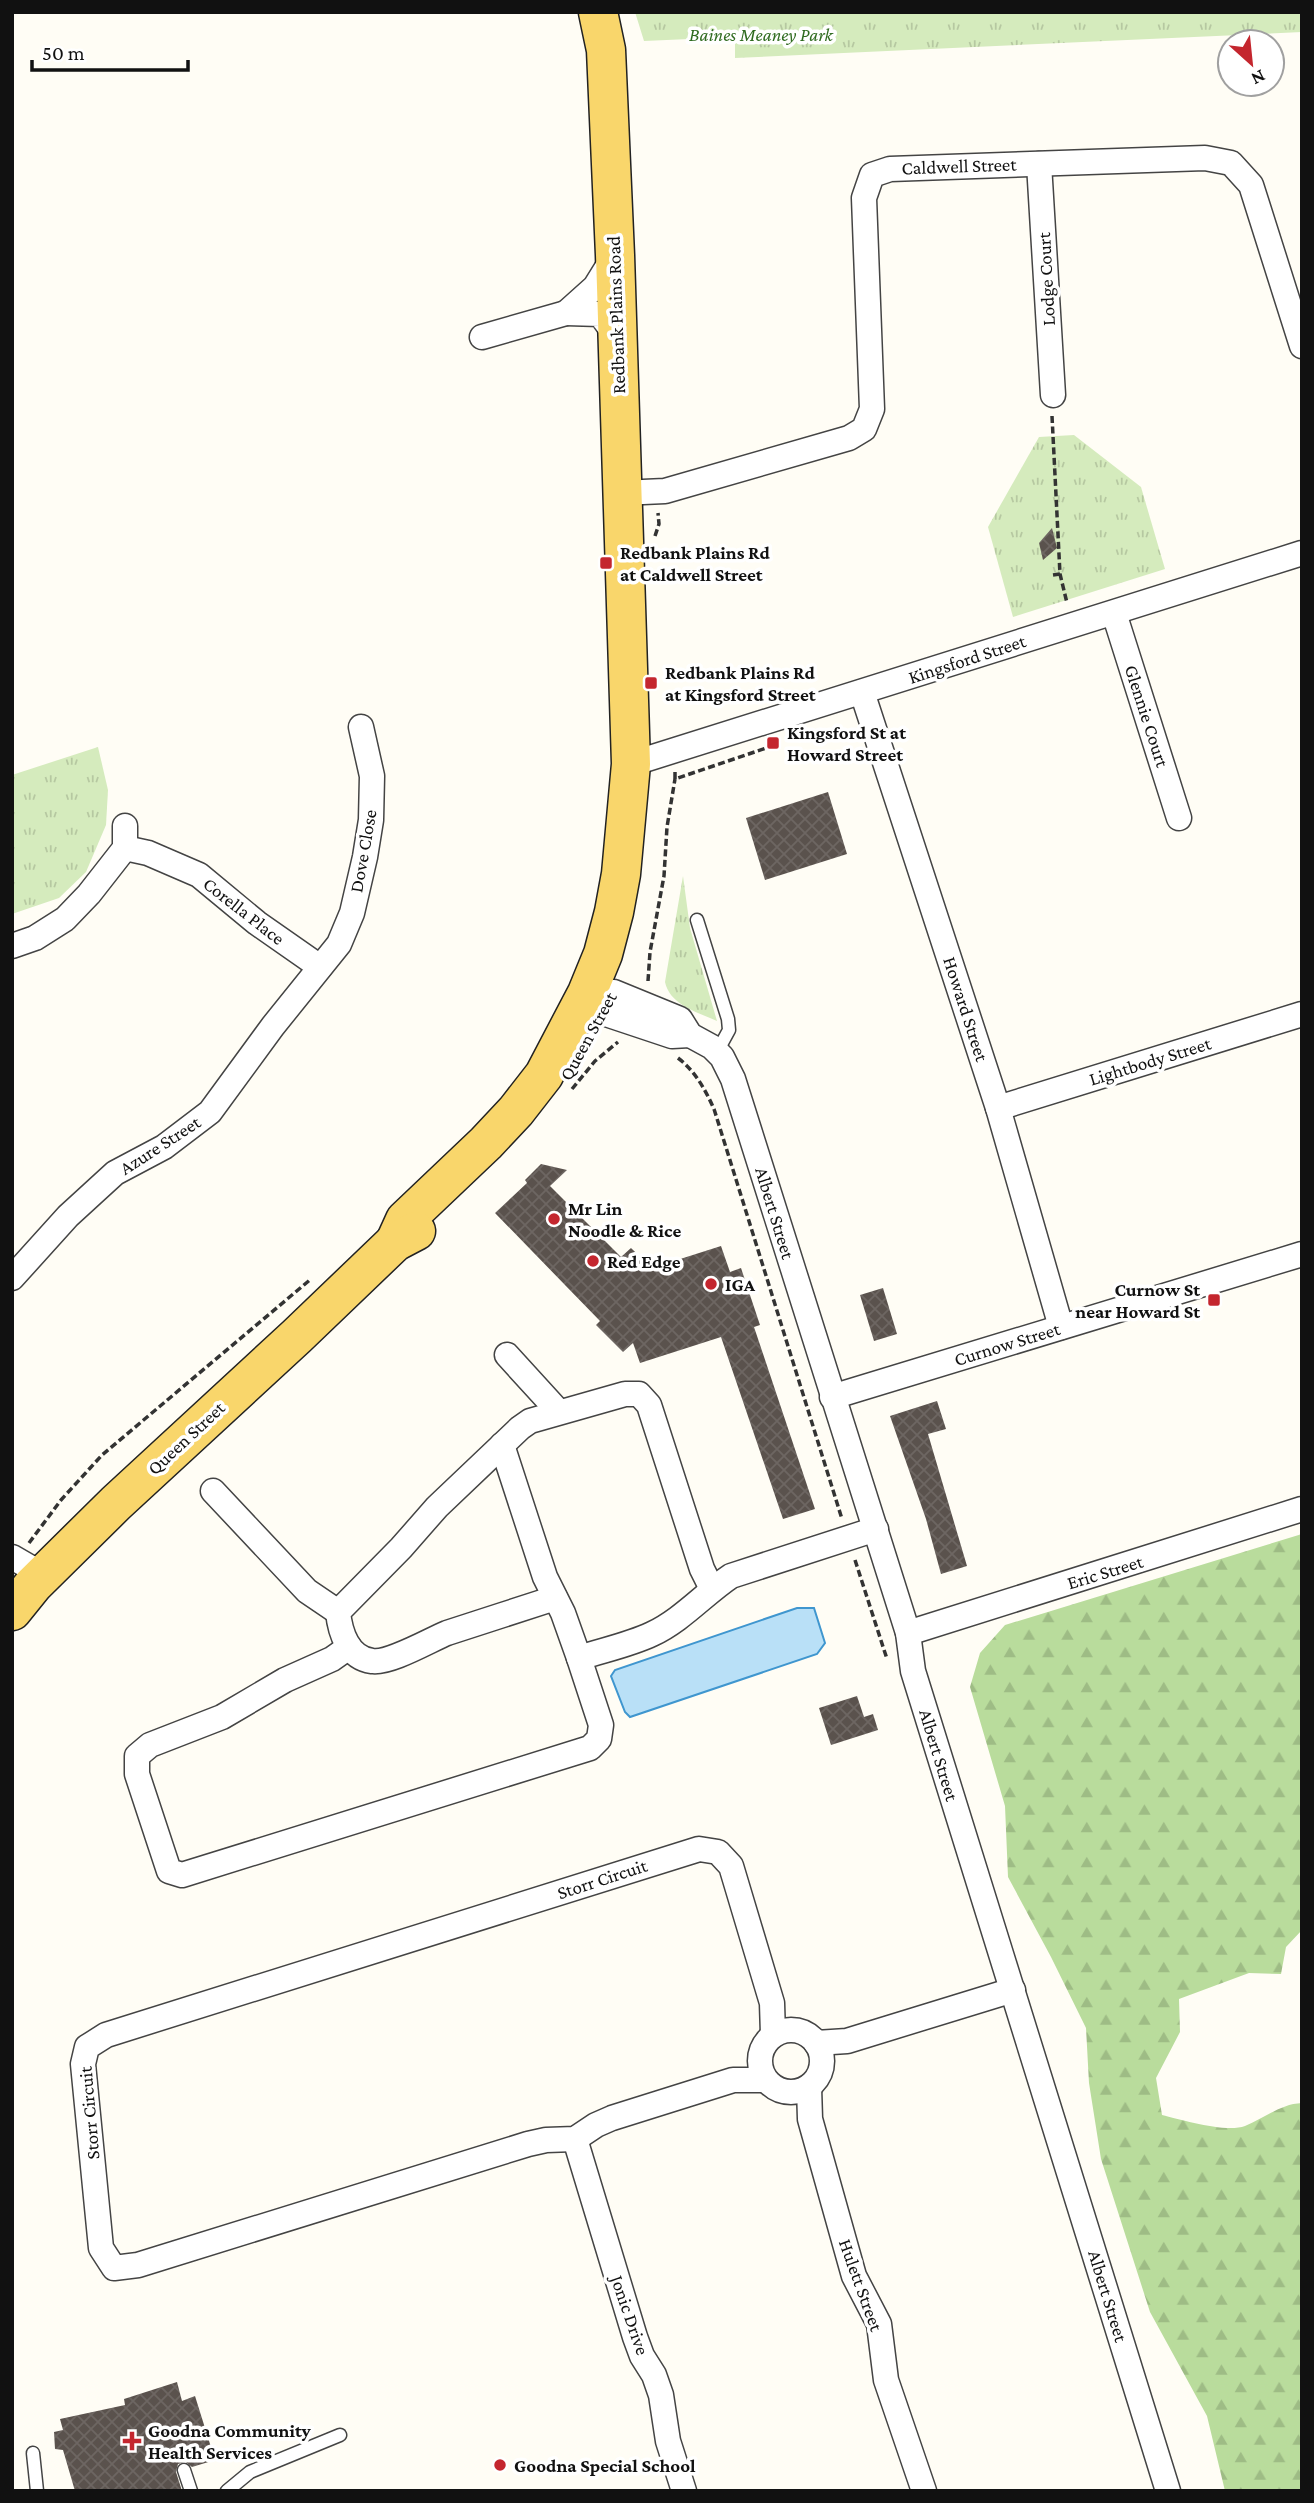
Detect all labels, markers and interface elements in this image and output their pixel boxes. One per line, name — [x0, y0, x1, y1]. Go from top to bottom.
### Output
park label: Baines Meaney Park — [689, 24, 834, 45]
scale bar — [32, 28, 187, 72]
north arrow — [1216, 28, 1286, 98]
text: 50 m — [42, 41, 85, 65]
text: N — [1248, 65, 1269, 90]
street label: Caldwell Street — [901, 153, 1018, 179]
street label: Lodge Court — [1033, 231, 1059, 326]
street label: Redbank Plains Road — [603, 236, 629, 394]
place label: Redbank Plains Rd at Caldwell Street — [620, 542, 770, 585]
marker: Redbank Plains Rd at Caldwell Street — [598, 555, 614, 571]
street label: Kingsford Street — [906, 630, 1029, 688]
place label: Redbank Plains Rd at Kingsford Street — [665, 662, 816, 705]
street label: Glennie Court — [1121, 662, 1174, 770]
marker: Redbank Plains Rd at Kingsford Street — [643, 675, 659, 691]
place label: Kingsford St at Howard Street — [787, 722, 906, 765]
marker: Kingsford St at Howard Street — [765, 735, 781, 751]
street label: Dove Close — [345, 808, 381, 894]
street label: Corella Place — [199, 873, 289, 949]
street label: Howard Street — [939, 954, 993, 1065]
street label: Queen Street — [555, 988, 621, 1084]
street label: Lightbody Street — [1087, 1032, 1214, 1089]
street label: Azure Street — [116, 1111, 205, 1179]
street label: Albert Street — [751, 1164, 799, 1262]
place label: Mr Lin Noodle & Rice — [568, 1198, 681, 1241]
marker: Mr Lin Noodle & Rice — [546, 1211, 562, 1227]
place label: Red Edge — [607, 1251, 681, 1272]
marker: Red Edge — [585, 1253, 601, 1269]
place label: IGA — [725, 1274, 756, 1295]
marker: IGA — [703, 1276, 719, 1292]
place label: Curnow St near Howard St — [1075, 1279, 1200, 1322]
marker: Curnow St near Howard St — [1206, 1292, 1222, 1308]
street label: Curnow Street — [952, 1318, 1063, 1370]
street label: Queen Street — [143, 1396, 229, 1479]
street label: Eric Street — [1065, 1550, 1146, 1593]
street label: Albert Street — [915, 1706, 963, 1804]
street label: Storr Circuit — [554, 1854, 650, 1903]
street label: Storr Circuit — [74, 2065, 104, 2160]
street label: Hulett Street — [835, 2236, 888, 2335]
street label: Albert Street — [1084, 2247, 1132, 2345]
street label: Jonic Drive — [606, 2270, 653, 2358]
place label: Goodna Community Health Services — [148, 2420, 312, 2463]
marker: Goodna Community Health Services — [122, 2431, 142, 2451]
place label: Goodna Special School — [514, 2455, 696, 2476]
marker: Goodna Special School — [492, 2457, 508, 2473]

